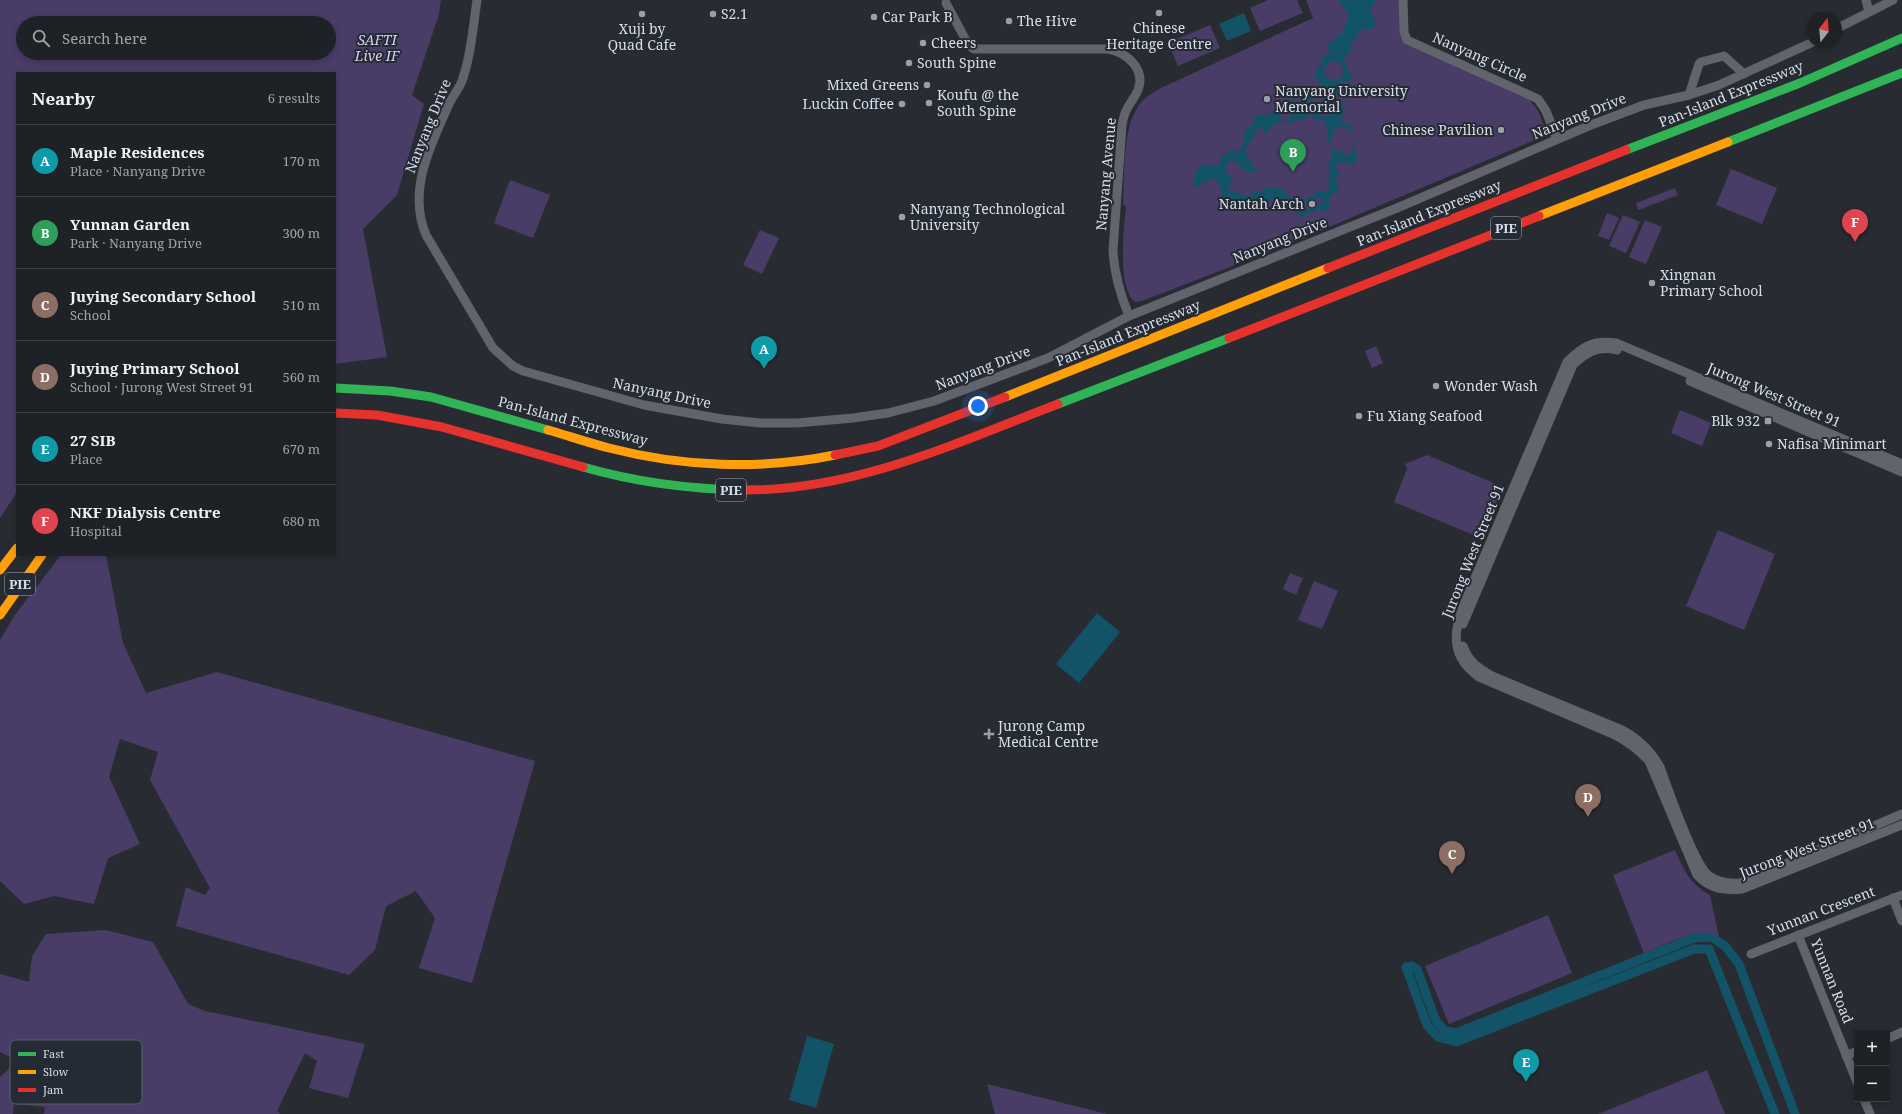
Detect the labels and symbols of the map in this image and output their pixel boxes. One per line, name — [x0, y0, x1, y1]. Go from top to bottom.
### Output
place label: S2.1 — [721, 4, 748, 23]
place label: Car Park B — [882, 7, 953, 26]
marker: Chinese Heritage Centre — [1154, 8, 1164, 18]
marker: Xuji by Quad Cafe — [637, 9, 647, 19]
marker: S2.1 — [708, 9, 718, 19]
place label: The Hive — [1017, 11, 1077, 30]
marker: Car Park B — [869, 12, 879, 22]
north arrow — [1806, 12, 1842, 48]
marker: The Hive — [1004, 16, 1014, 26]
place label: Chinese Heritage Centre — [1106, 18, 1212, 53]
place label: Xuji by Quad Cafe — [608, 19, 676, 54]
street label: Nanyang Circle — [1430, 27, 1531, 86]
park label: SAFTI Live IF — [354, 30, 400, 65]
place label: Cheers — [931, 33, 976, 52]
marker: Cheers — [918, 38, 928, 48]
place label: South Spine — [917, 53, 996, 72]
street label: Pan-Island Expressway — [1656, 56, 1806, 131]
marker: South Spine — [904, 58, 914, 68]
place label: Mixed Greens — [827, 75, 919, 94]
street label: Nanyang Drive — [400, 76, 455, 176]
marker: Mixed Greens — [922, 80, 932, 90]
place label: Nanyang University Memorial — [1275, 81, 1408, 116]
place label: Koufu @ the South Spine — [937, 85, 1019, 120]
street label: Nanyang Drive — [1529, 88, 1629, 143]
place label: Luckin Coffee — [803, 94, 894, 113]
marker: Nanyang University Memorial — [1262, 94, 1272, 104]
marker: Koufu @ the South Spine — [924, 98, 934, 108]
marker: Luckin Coffee — [897, 99, 907, 109]
street label: Nanyang Avenue — [1091, 117, 1120, 231]
place label: Chinese Pavilion — [1382, 120, 1493, 139]
marker: Chinese Pavilion — [1496, 125, 1506, 135]
pin: B — [1280, 139, 1306, 172]
street label: Pan-Island Expressway — [1354, 175, 1504, 250]
place label: Nantah Arch — [1219, 194, 1304, 213]
place label: Nanyang Technological University — [910, 199, 1066, 234]
marker: Nantah Arch — [1307, 199, 1317, 209]
pin: F — [1842, 209, 1868, 242]
marker: Nanyang Technological University — [897, 212, 907, 222]
street label: Nanyang Drive — [1230, 212, 1330, 267]
road number: PIE — [1491, 217, 1521, 239]
place label: Xingnan Primary School — [1660, 265, 1763, 300]
marker: Xingnan Primary School — [1647, 278, 1657, 288]
street label: Pan-Island Expressway — [1053, 295, 1203, 370]
pin: A — [751, 336, 777, 369]
street label: Nanyang Drive — [933, 341, 1033, 394]
street label: Jurong West Street 91 — [1704, 357, 1844, 431]
street label: Nanyang Drive — [611, 373, 713, 412]
place label: Wonder Wash — [1444, 376, 1538, 395]
marker: Wonder Wash — [1431, 381, 1441, 391]
street label: Pan-Island Expressway — [496, 391, 650, 450]
your location — [968, 396, 988, 416]
place label: Fu Xiang Seafood — [1367, 406, 1483, 425]
marker: Fu Xiang Seafood — [1354, 411, 1364, 421]
place label: Blk 932 — [1711, 411, 1760, 430]
marker: Blk 932 — [1763, 416, 1773, 426]
place label: Nafisa Minimart — [1777, 434, 1887, 453]
marker: Nafisa Minimart — [1764, 439, 1774, 449]
road number: PIE — [716, 479, 746, 501]
street label: Jurong West Street 91 — [1437, 481, 1508, 622]
road number: PIE — [5, 573, 35, 595]
place label: Jurong Camp Medical Centre — [997, 716, 1099, 751]
marker: Jurong Camp Medical Centre — [983, 728, 995, 740]
pin: D — [1575, 784, 1601, 817]
street label: Jurong West Street 91 — [1736, 813, 1877, 882]
pin: C — [1439, 841, 1465, 874]
street label: Yunnan Crescent — [1763, 881, 1877, 940]
street label: Yunnan Road — [1806, 935, 1858, 1026]
legend — [10, 1040, 142, 1104]
text: Fast — [43, 1046, 64, 1061]
pin: E — [1513, 1049, 1539, 1082]
text: Slow — [43, 1064, 69, 1079]
text: Jam — [42, 1082, 64, 1097]

